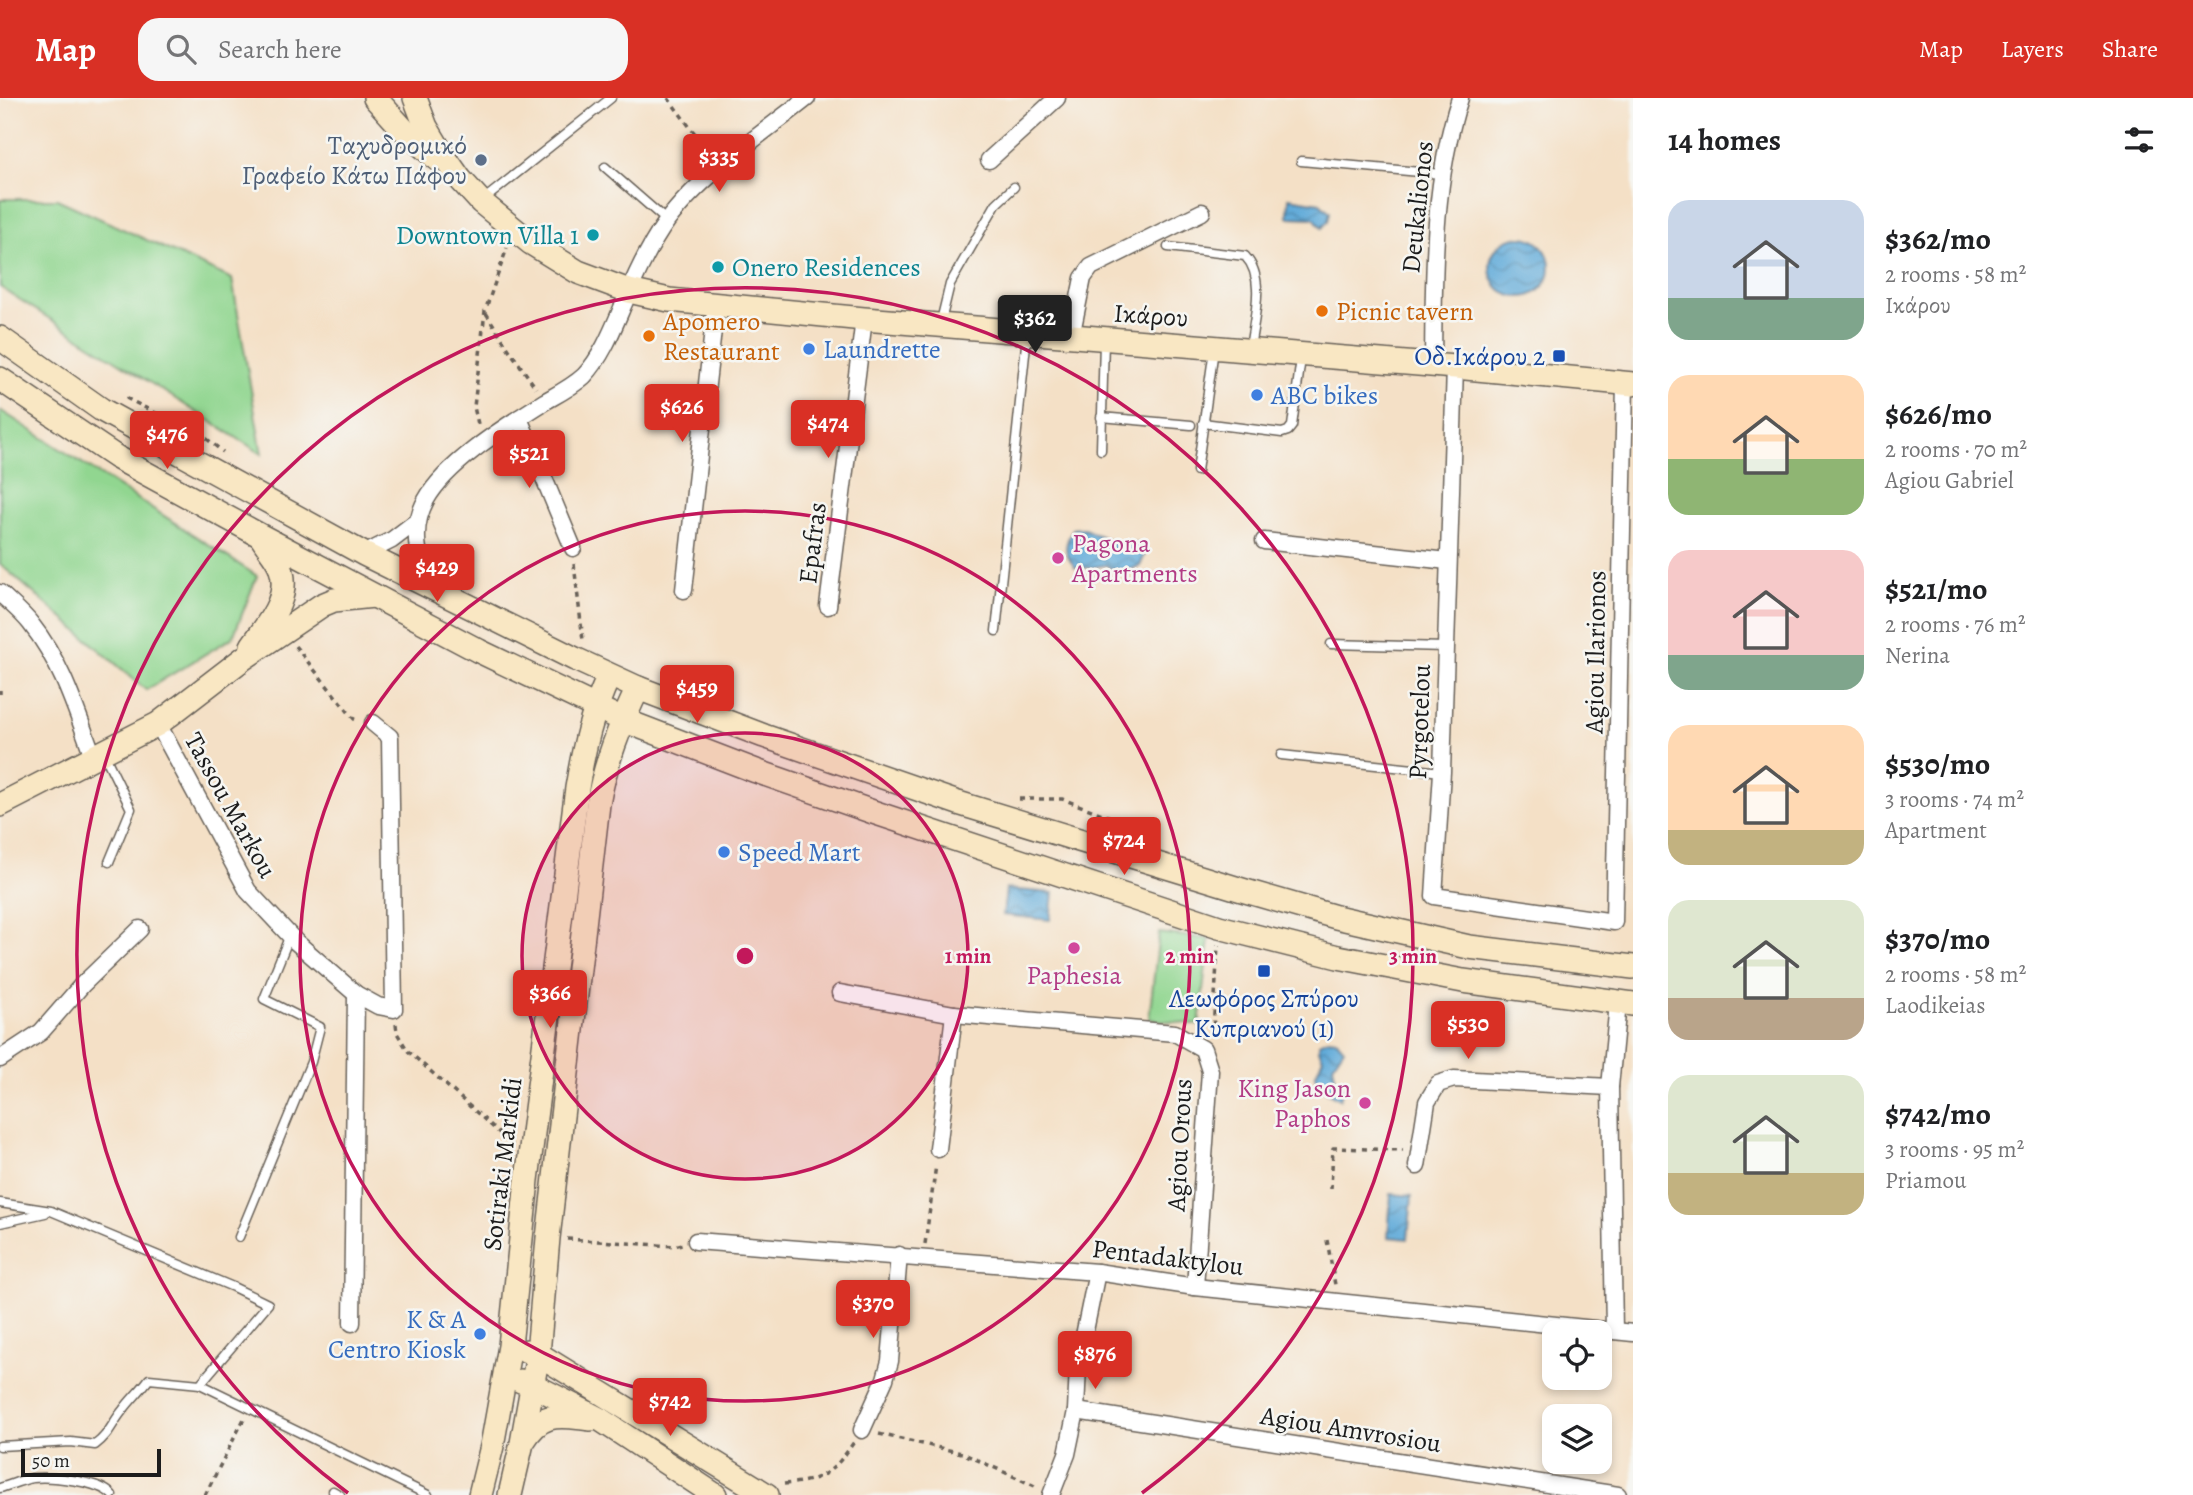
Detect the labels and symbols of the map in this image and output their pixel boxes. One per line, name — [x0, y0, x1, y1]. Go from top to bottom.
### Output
place label: Ταχυδρομικό Γραφείο Κάτω Πάφου — [242, 128, 467, 193]
pin: $335 — [678, 134, 760, 194]
street label: Deukalionos — [1393, 139, 1442, 275]
marker: Ταχυδρομικό Γραφείο Κάτω Πάφου — [473, 152, 489, 168]
place label: Downtown Villa 1 — [396, 218, 579, 253]
marker: Downtown Villa 1 — [585, 227, 601, 243]
place label: Onero Residences — [732, 250, 921, 285]
marker: Onero Residences — [710, 259, 726, 275]
place label: Picnic tavern — [1336, 294, 1473, 329]
street label: Ικάρου — [1113, 295, 1189, 336]
pin: $362 — [994, 296, 1076, 355]
marker: Picnic tavern — [1314, 303, 1330, 319]
place label: Apomero Restaurant — [662, 304, 780, 369]
marker: Apomero Restaurant — [641, 328, 657, 344]
place label: Laundrette — [823, 332, 941, 367]
place label: Οδ.Ικάρου 2 — [1414, 339, 1545, 374]
marker: Laundrette — [801, 341, 817, 357]
marker: Οδ.Ικάρου 2 — [1551, 348, 1567, 364]
place label: ABC bikes — [1270, 378, 1378, 413]
pin: $626 — [641, 384, 723, 444]
marker: ABC bikes — [1249, 387, 1265, 403]
pin: $474 — [787, 400, 869, 460]
pin: $476 — [126, 412, 208, 471]
pin: $521 — [488, 430, 570, 490]
street label: Epafras — [790, 500, 835, 586]
place label: Pagona Apartments — [1071, 526, 1198, 591]
pin: $429 — [396, 545, 478, 604]
marker: Pagona Apartments — [1050, 550, 1066, 566]
street label: Agiou Ilarionos — [1577, 570, 1614, 735]
street label: Pyrgotelou — [1400, 663, 1439, 780]
pin: $459 — [656, 666, 738, 725]
street label: Tassou Markou — [176, 726, 285, 885]
pin: $724 — [1083, 818, 1165, 877]
place label: Speed Mart — [738, 835, 861, 870]
marker: Speed Mart — [716, 844, 732, 860]
marker: Paphesia — [1066, 940, 1082, 956]
text: 1 min — [945, 942, 992, 970]
text: 2 min — [1165, 942, 1215, 970]
text: 3 min — [1389, 942, 1437, 970]
centre of rings — [733, 944, 757, 968]
place label: Paphesia — [1026, 958, 1122, 993]
marker: Λεωφόρος Σπύρου Κυπριανού (1) — [1256, 963, 1272, 979]
pin: $366 — [509, 970, 591, 1030]
place label: Λεωφόρος Σπύρου Κυπριανού (1) — [1168, 981, 1359, 1046]
pin: $530 — [1427, 1002, 1509, 1061]
place label: King Jason Paphos — [1237, 1071, 1351, 1136]
street label: Sotiraki Markidi — [474, 1075, 531, 1253]
street label: Agiou Orous — [1158, 1078, 1200, 1213]
marker: King Jason Paphos — [1357, 1095, 1373, 1111]
street label: Pentadaktylou — [1090, 1231, 1247, 1284]
pin: $370 — [832, 1280, 914, 1340]
place label: K & A Centro Kiosk — [328, 1302, 467, 1367]
marker: K & A Centro Kiosk — [472, 1326, 488, 1342]
pin: $876 — [1054, 1332, 1136, 1391]
pin: $742 — [629, 1378, 711, 1438]
street label: Agiou Amvrosiou — [1257, 1398, 1445, 1461]
scale bar — [21, 1446, 161, 1478]

